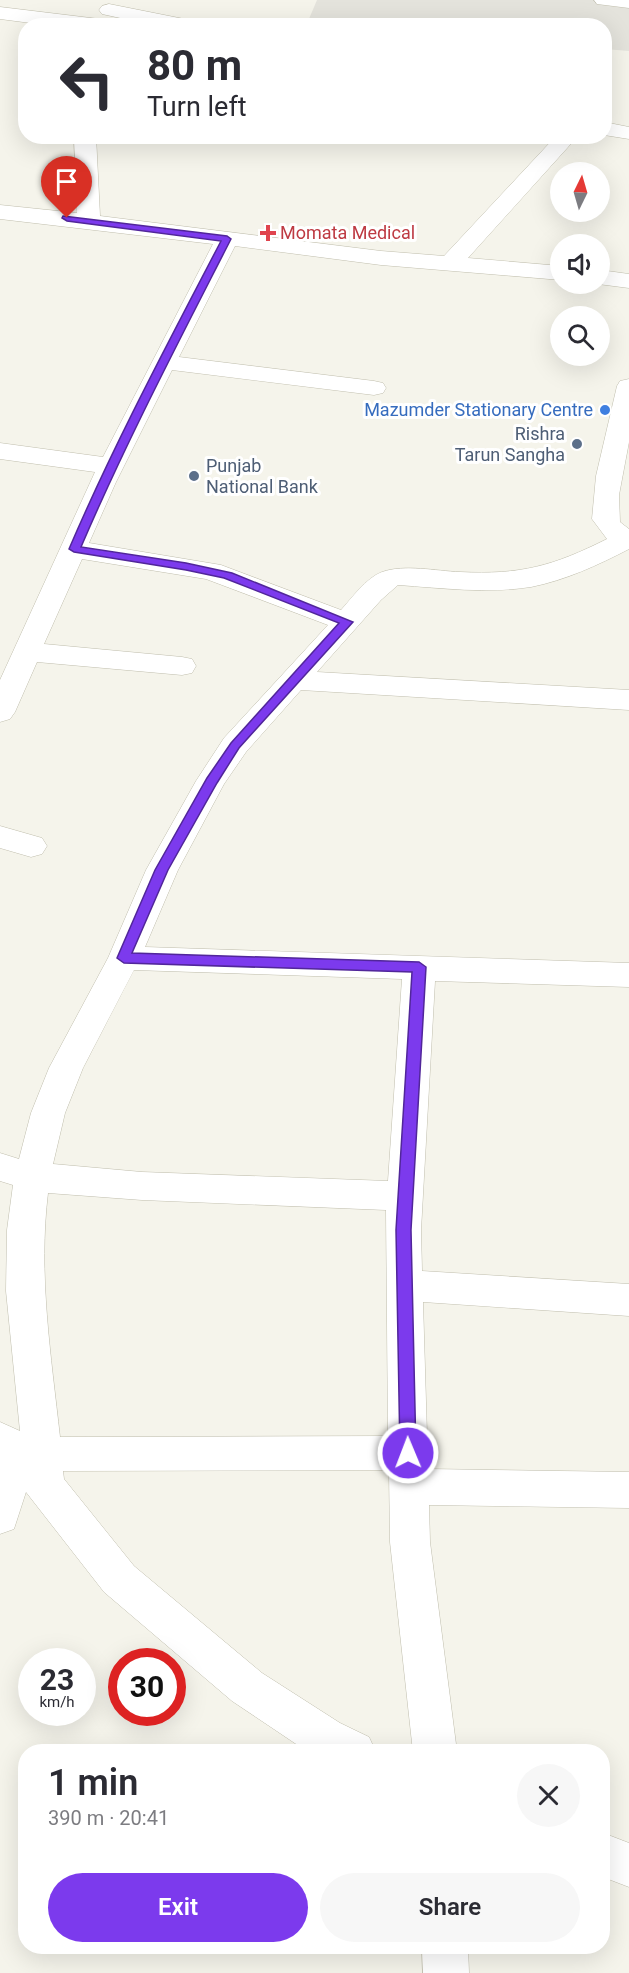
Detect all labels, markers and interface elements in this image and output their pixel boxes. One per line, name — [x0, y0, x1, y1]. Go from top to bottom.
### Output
text: 80 m — [147, 41, 242, 90]
icon: left — [48, 42, 126, 120]
text: Turn left — [147, 91, 247, 123]
pin — [41, 156, 92, 218]
north arrow — [550, 162, 610, 222]
map controls — [550, 162, 610, 366]
icon: arrive — [50, 165, 83, 198]
place label: Momata Medical — [280, 222, 415, 243]
marker: Momata Medical — [261, 226, 275, 240]
button: sound — [550, 234, 610, 294]
button: search — [550, 306, 610, 366]
place label: Mazumder Stationary Centre — [364, 399, 593, 420]
marker: Mazumder Stationary Centre — [598, 403, 612, 417]
place label: Rishra Tarun Sangha — [455, 423, 565, 465]
marker: Rishra Tarun Sangha — [570, 437, 584, 451]
place label: Punjab National Bank — [206, 455, 319, 497]
marker: Punjab National Bank — [187, 469, 201, 483]
position arrow — [376, 1421, 440, 1485]
speed limit sign: 30 — [108, 1648, 186, 1726]
text: 23 — [40, 1662, 74, 1697]
text: km/h — [39, 1693, 75, 1711]
text: 1 min — [48, 1762, 138, 1804]
button: close — [517, 1764, 580, 1827]
text: 390 m · 20:41 — [48, 1806, 169, 1830]
button: Exit — [48, 1873, 308, 1942]
button: Share — [320, 1873, 580, 1942]

